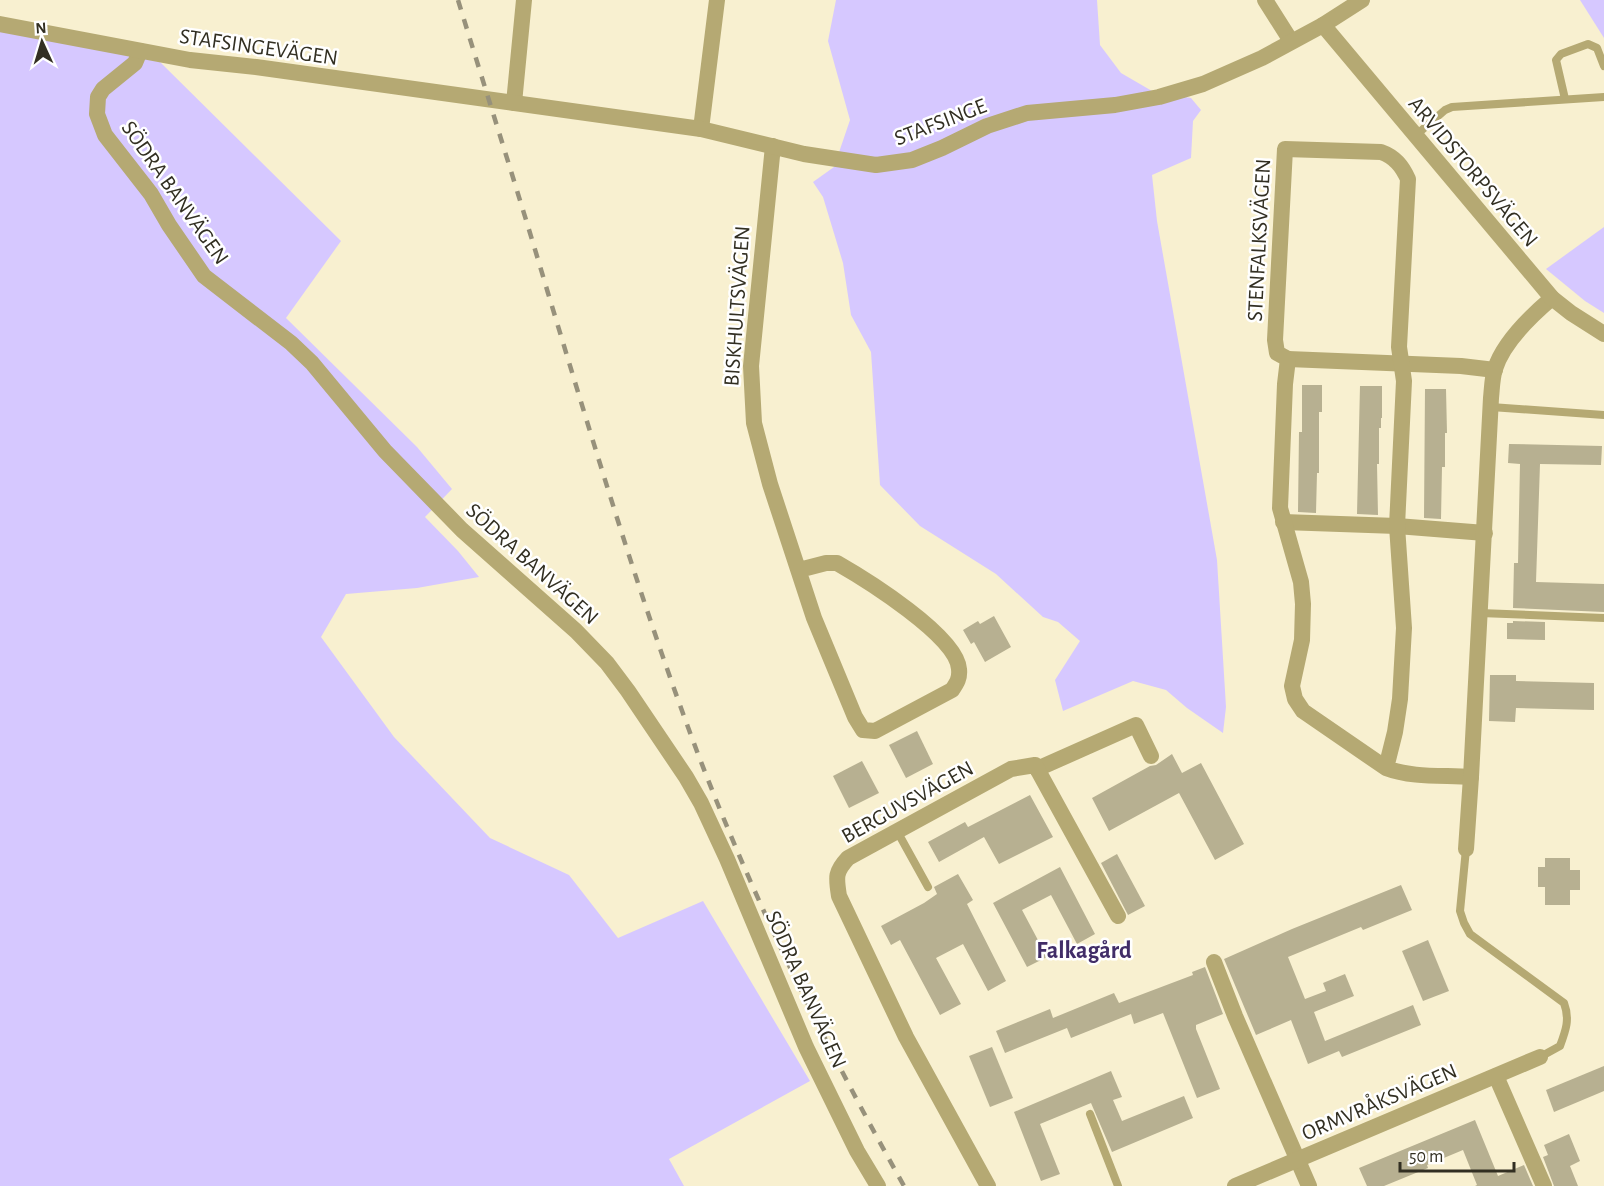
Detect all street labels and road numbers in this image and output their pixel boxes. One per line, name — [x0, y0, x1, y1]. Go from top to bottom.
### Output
street label: STAFSINGEVÄGEN — [178, 25, 339, 69]
street label: ARVIDSTORPSVÄGEN — [1404, 93, 1542, 251]
street label: STAFSINGE — [891, 94, 990, 150]
street label: SÖDRA BANVÄGEN — [118, 117, 233, 268]
street label: STENFALKSVÄGEN — [1244, 158, 1274, 322]
street label: BISKHULTSVÄGEN — [720, 225, 754, 387]
street label: SÖDRA BANVÄGEN — [462, 499, 603, 629]
street label: BERGUVSVÄGEN — [838, 757, 977, 847]
street label: SÖDRA BANVÄGEN — [762, 908, 851, 1071]
street label: ORMVRÅKSVÄGEN — [1298, 1058, 1460, 1145]

